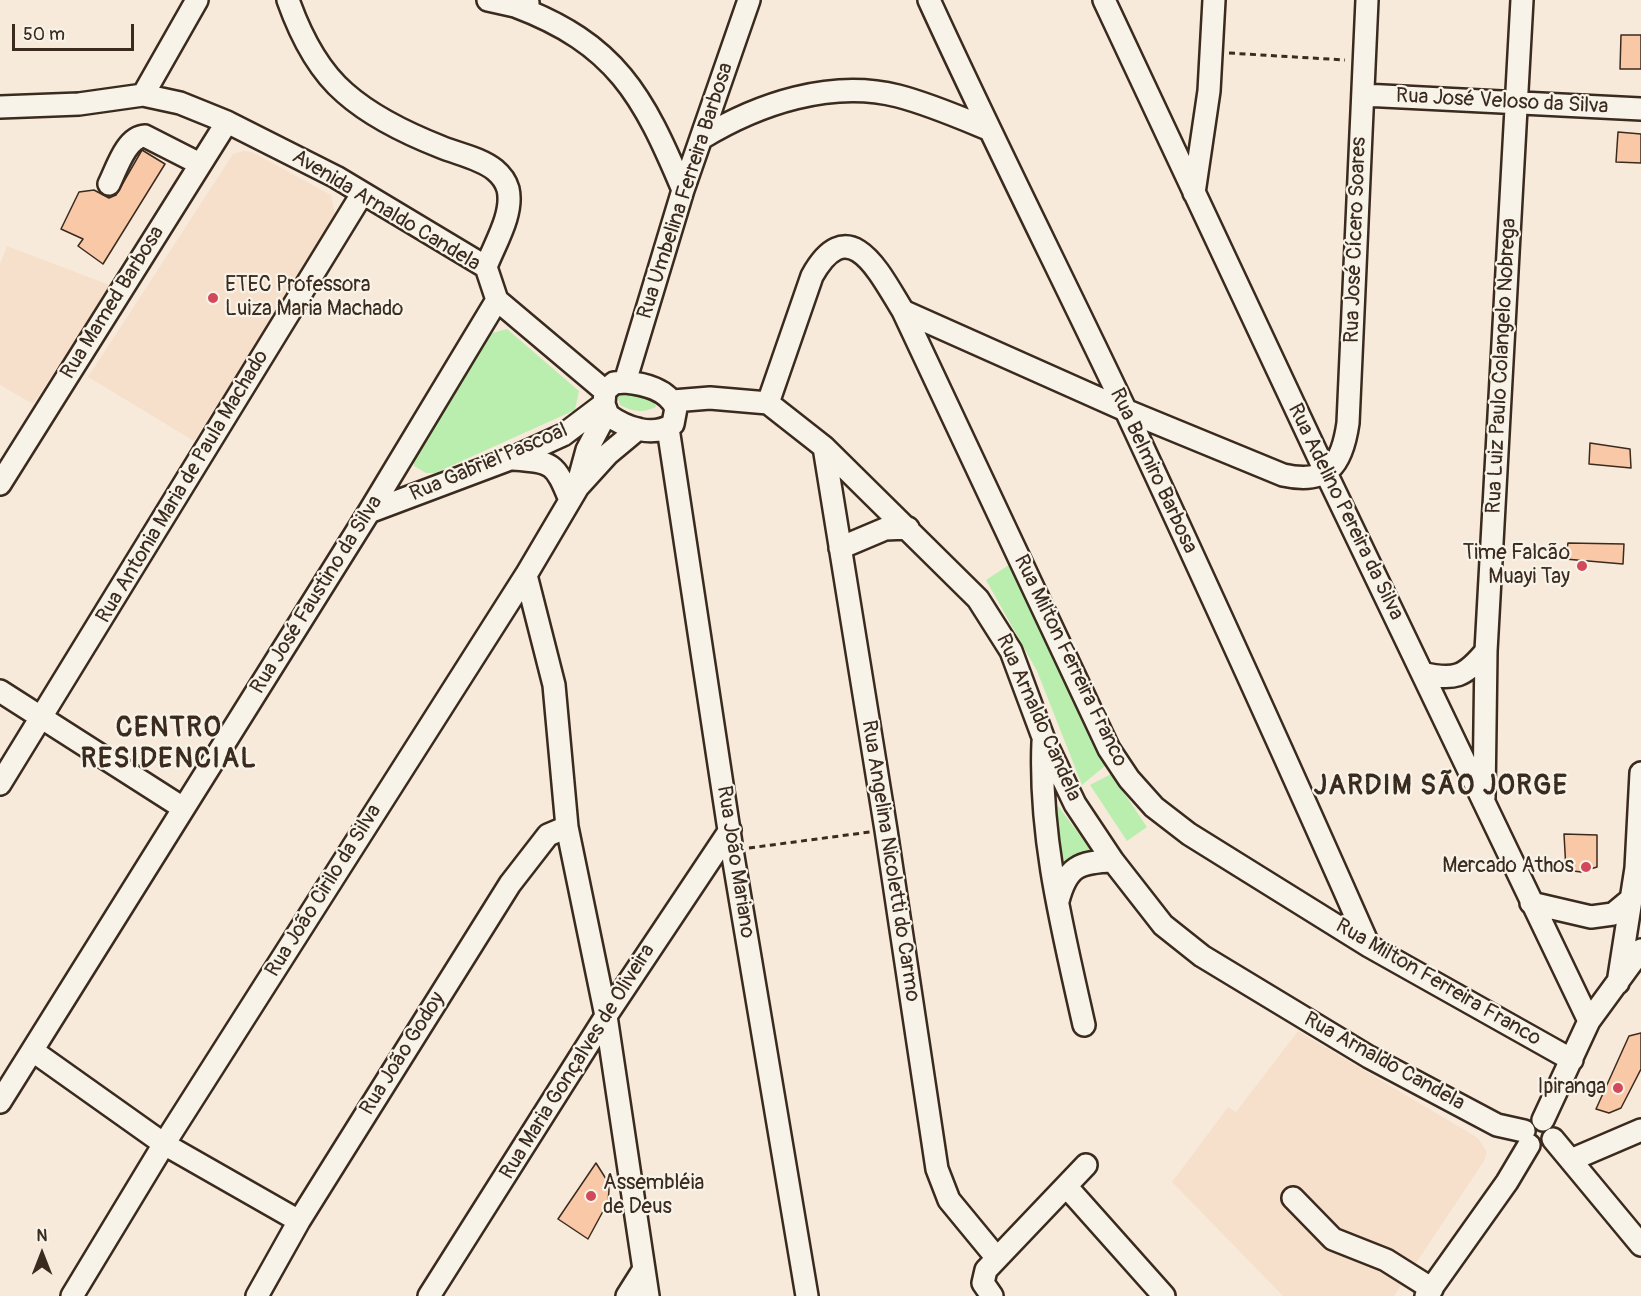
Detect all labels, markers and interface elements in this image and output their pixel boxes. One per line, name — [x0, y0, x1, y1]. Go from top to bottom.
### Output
scale bar — [15, 12, 136, 50]
text: 50 m — [23, 23, 65, 46]
street label: Rua Umbelina Ferreira Barbosa — [633, 60, 739, 322]
street label: Rua José Veloso da Silva — [1395, 84, 1609, 120]
street label: Rua José Cícero Soares — [1340, 136, 1372, 344]
street label: Avenida Arnaldo Candela — [287, 145, 485, 277]
street label: Rua Luiz Paulo Colangelo Nobrega — [1482, 218, 1522, 514]
street label: Rua Mamed Barbosa — [56, 222, 170, 384]
place label: ETEC Professora Luiza Maria Machado — [225, 273, 403, 323]
marker: ETEC Professora Luiza Maria Machado — [206, 291, 220, 305]
street label: Rua Antonia Maria de Paula Machado — [91, 346, 275, 628]
street label: Rua Belmiro Barbosa — [1104, 384, 1202, 558]
street label: Rua Adelino Pereira da Silva — [1282, 400, 1408, 624]
street label: Rua Gabriel Pascoal — [406, 418, 572, 508]
street label: Rua José Faustino da Silva — [246, 491, 388, 699]
place label: Time Falcão Muayi Tay — [1463, 541, 1570, 591]
street label: Rua Milton Ferreira Franco — [1008, 551, 1132, 771]
marker: Time Falcão Muayi Tay — [1575, 559, 1589, 573]
street label: Rua Arnaldo Candela — [990, 631, 1086, 805]
district label: CENTRO RESIDENCIAL — [81, 713, 257, 776]
street label: Rua Angelina Nicoletti do Carmo — [855, 719, 925, 1003]
district label: JARDIM SÃO JORGE — [1314, 771, 1568, 803]
street label: Rua João Mariano — [711, 784, 759, 940]
street label: Rua João Cirilo da Silva — [261, 800, 387, 982]
place label: Mercado Athos — [1442, 854, 1574, 880]
marker: Mercado Athos — [1579, 860, 1593, 874]
street label: Rua Milton Ferreira Franco — [1331, 914, 1545, 1052]
street label: Rua Maria Gonçalves de Oliveira — [495, 940, 661, 1184]
street label: Rua João Godoy — [355, 988, 451, 1120]
street label: Rua Arnaldo Candela — [1299, 1007, 1469, 1117]
place label: Ipiranga — [1538, 1075, 1606, 1101]
marker: Ipiranga — [1611, 1081, 1625, 1095]
place label: Assembléia de Deus — [603, 1171, 704, 1221]
marker: Assembléia de Deus — [584, 1189, 598, 1203]
north arrow — [12, 1224, 72, 1284]
text: N — [37, 1226, 47, 1246]

